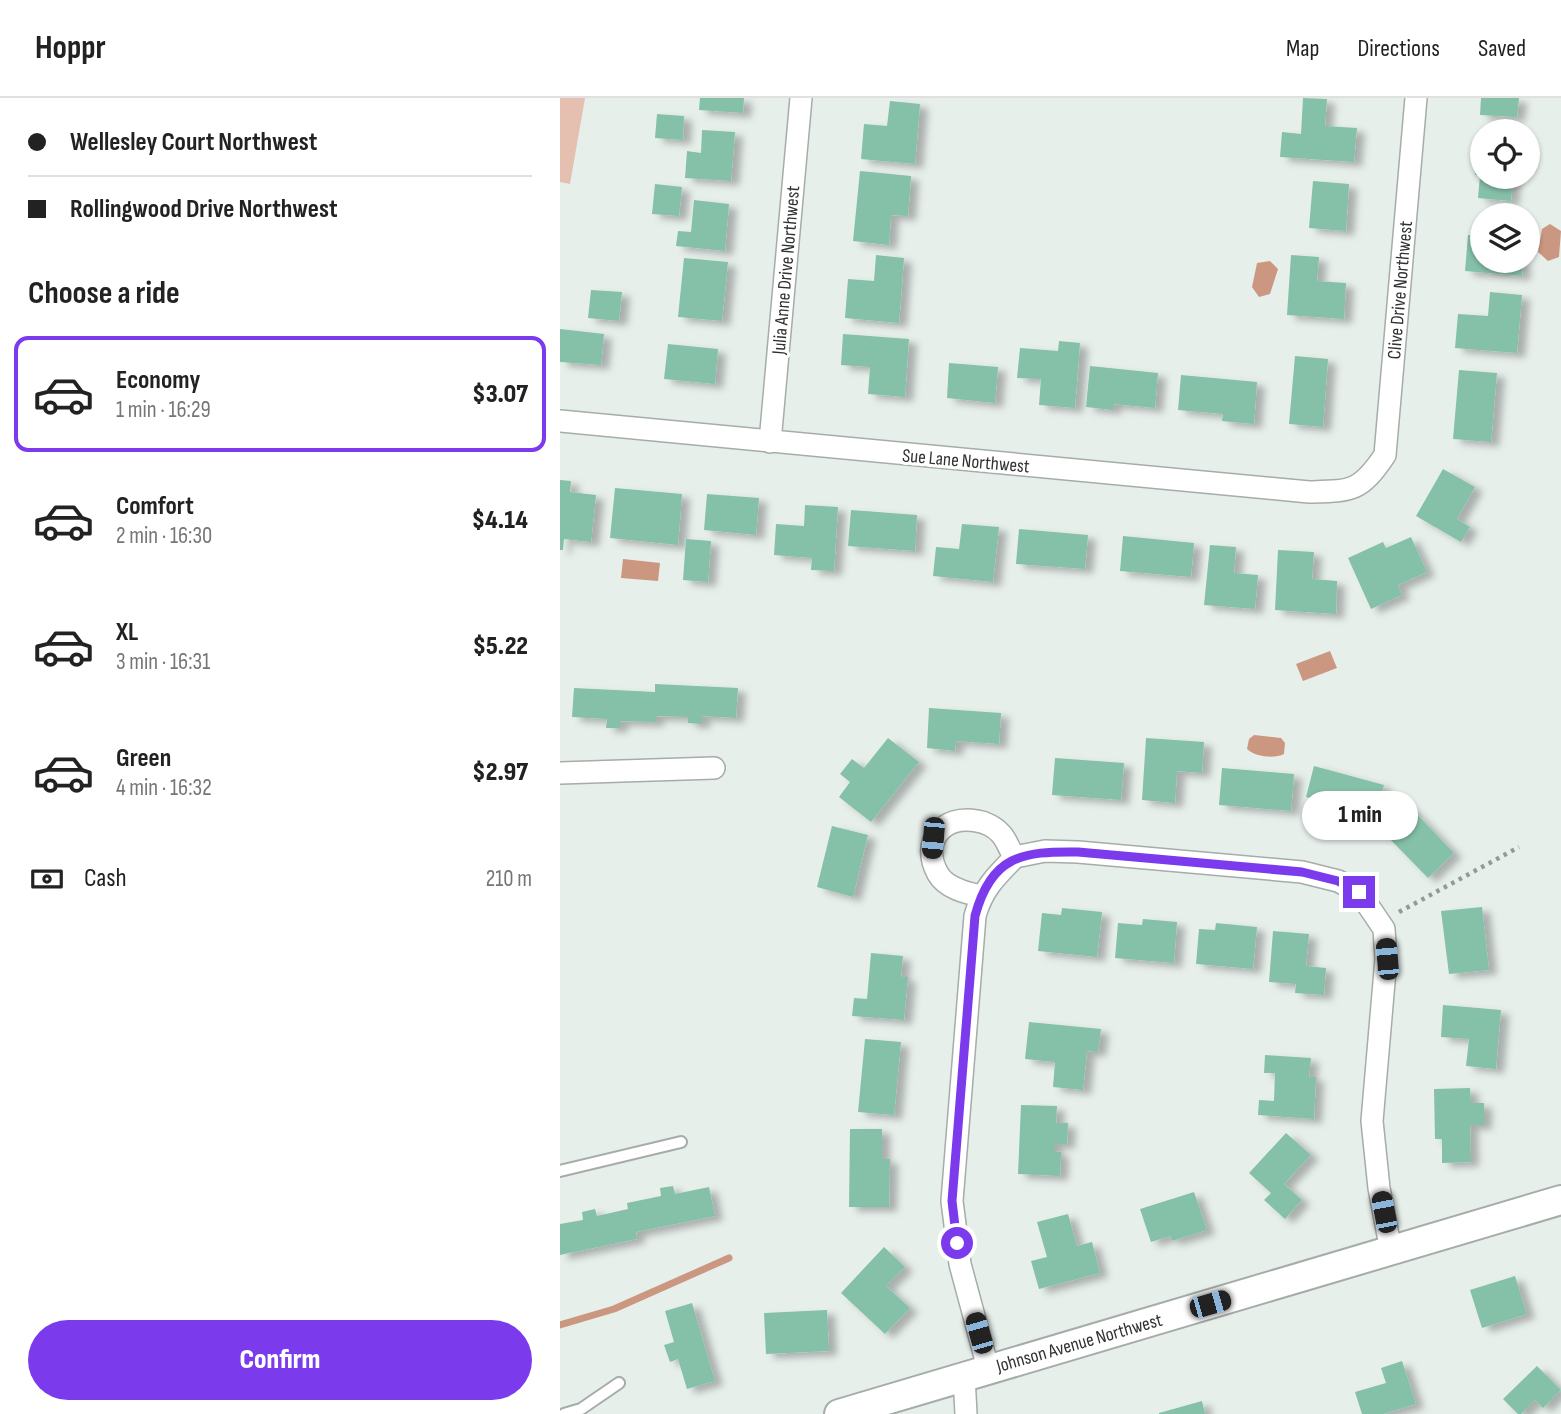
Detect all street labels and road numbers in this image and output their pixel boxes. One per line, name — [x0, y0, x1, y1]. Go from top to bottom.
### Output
street label: Julia Anne Drive Northwest — [768, 185, 805, 356]
street label: Clive Drive Northwest — [1383, 220, 1418, 360]
street label: Sue Lane Northwest — [901, 444, 1031, 479]
street label: Johnson Avenue Northwest — [993, 1309, 1165, 1378]

